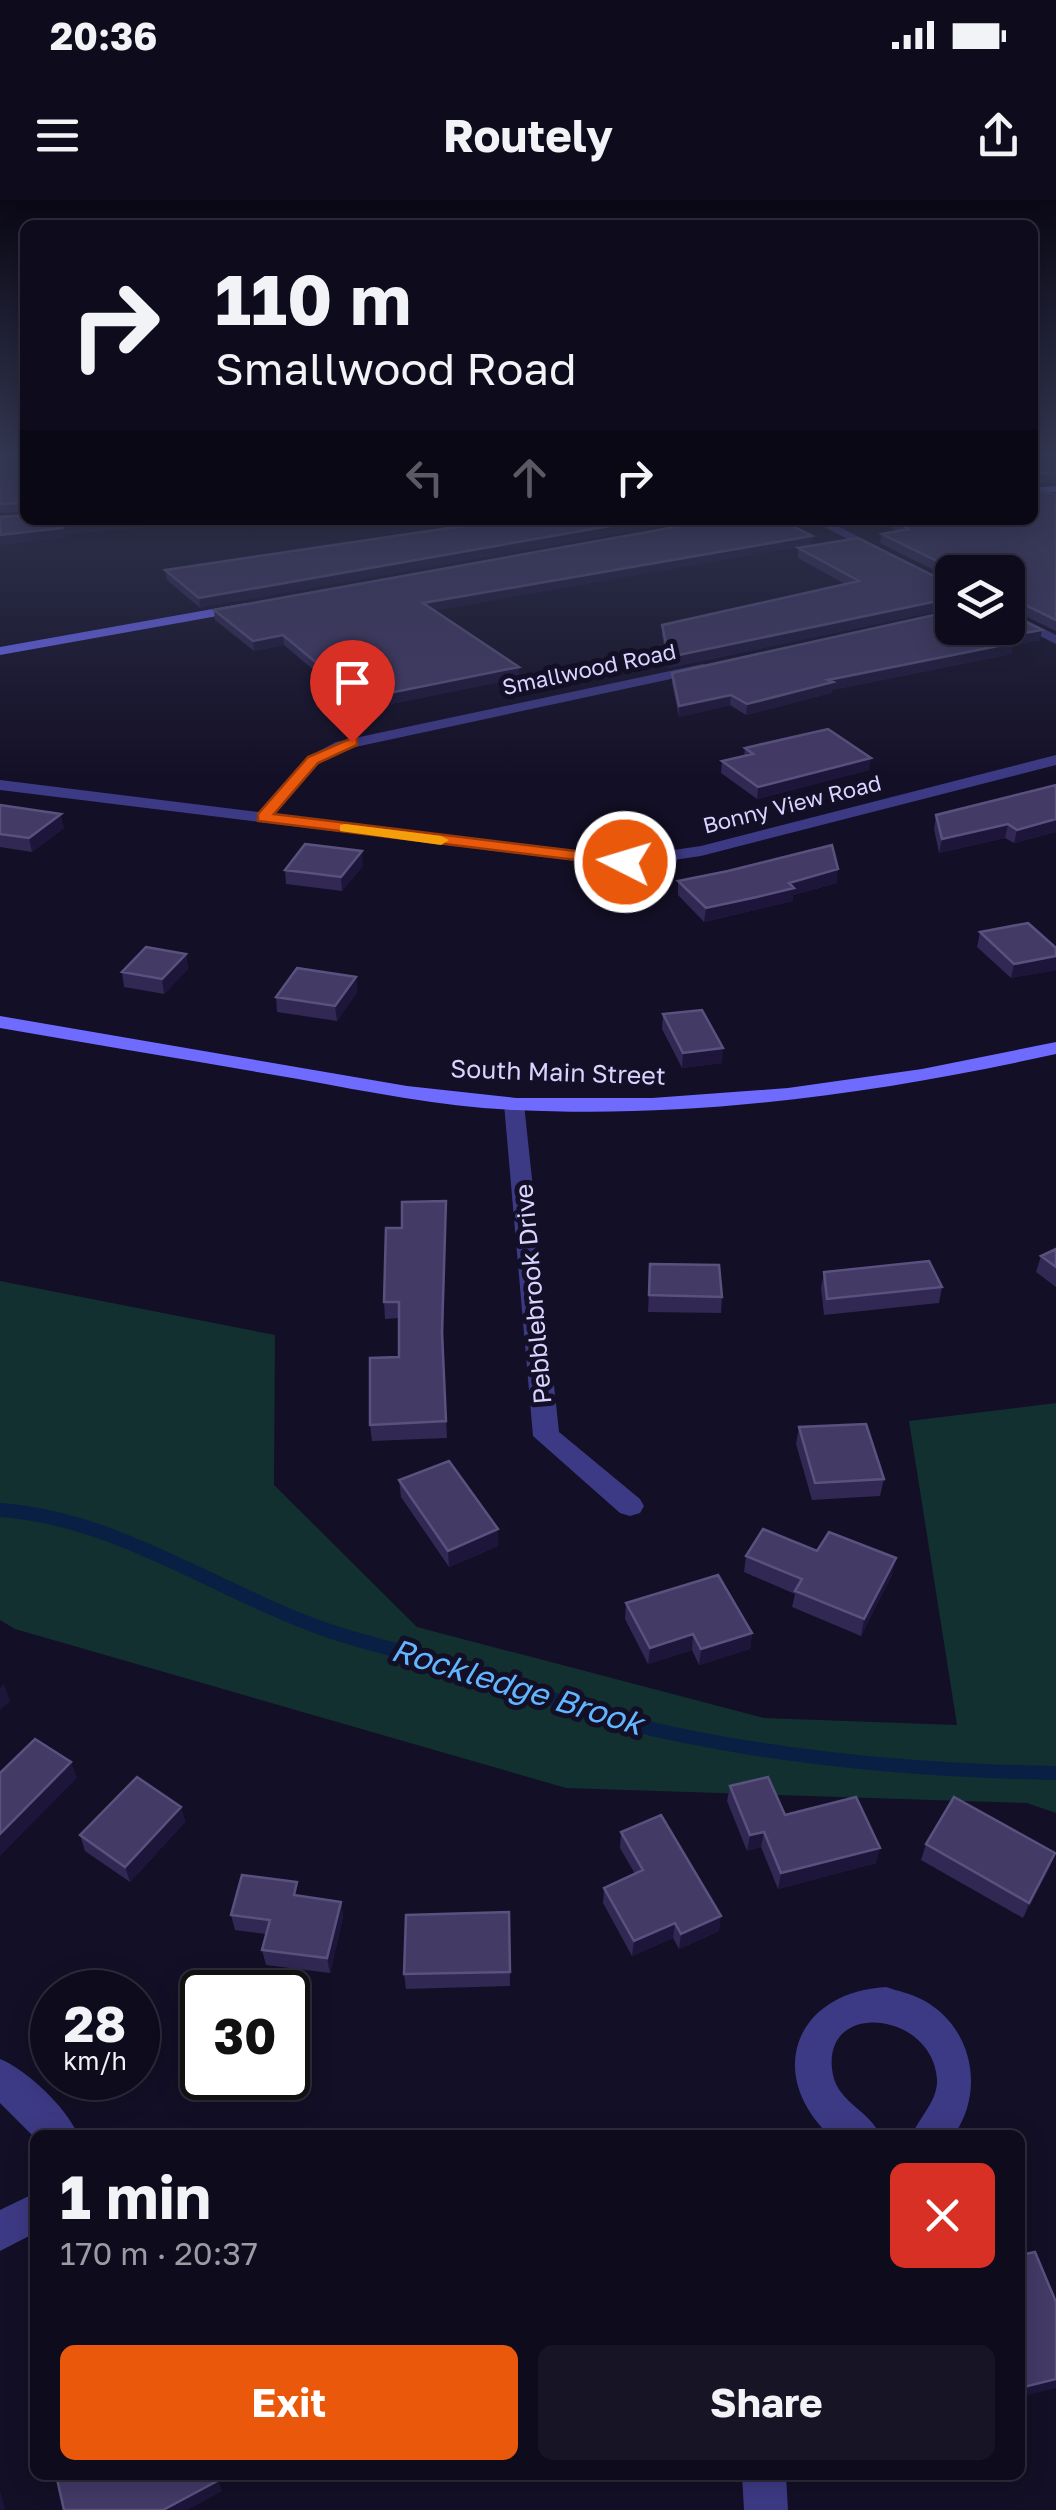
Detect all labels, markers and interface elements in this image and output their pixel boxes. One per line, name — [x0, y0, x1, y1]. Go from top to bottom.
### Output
text: 20:36 — [50, 13, 157, 58]
icon: menu — [30, 108, 85, 163]
text: Routely — [443, 108, 613, 162]
icon: share — [971, 108, 1026, 163]
text: 110 m — [215, 256, 411, 340]
icon: right — [50, 260, 180, 390]
text: Smallwood Road — [215, 341, 577, 395]
icon: left — [397, 450, 452, 505]
icon: ahead — [502, 450, 557, 505]
icon: right — [607, 450, 662, 505]
map controls — [935, 555, 1025, 645]
button: layers — [935, 555, 1025, 645]
street label: Smallwood Road — [500, 637, 678, 700]
pin — [310, 640, 395, 743]
icon: arrive — [325, 655, 380, 710]
street label: Bonny View Road — [700, 768, 884, 839]
position arrow — [573, 810, 677, 914]
street label: South Main Street — [450, 1052, 666, 1091]
street label: Pebblebrook Drive — [507, 1183, 558, 1405]
water label: Rockledge Brook — [387, 1630, 650, 1743]
speed limit sign: 30 — [180, 1970, 310, 2100]
text: 28 — [64, 1993, 126, 2053]
text: km/h — [63, 2045, 127, 2076]
text: 1 min — [60, 2160, 211, 2232]
button: close — [890, 2163, 995, 2268]
text: 170 m · 20:37 — [60, 2234, 258, 2272]
button: Exit — [60, 2345, 518, 2460]
button: Share — [538, 2345, 995, 2460]

